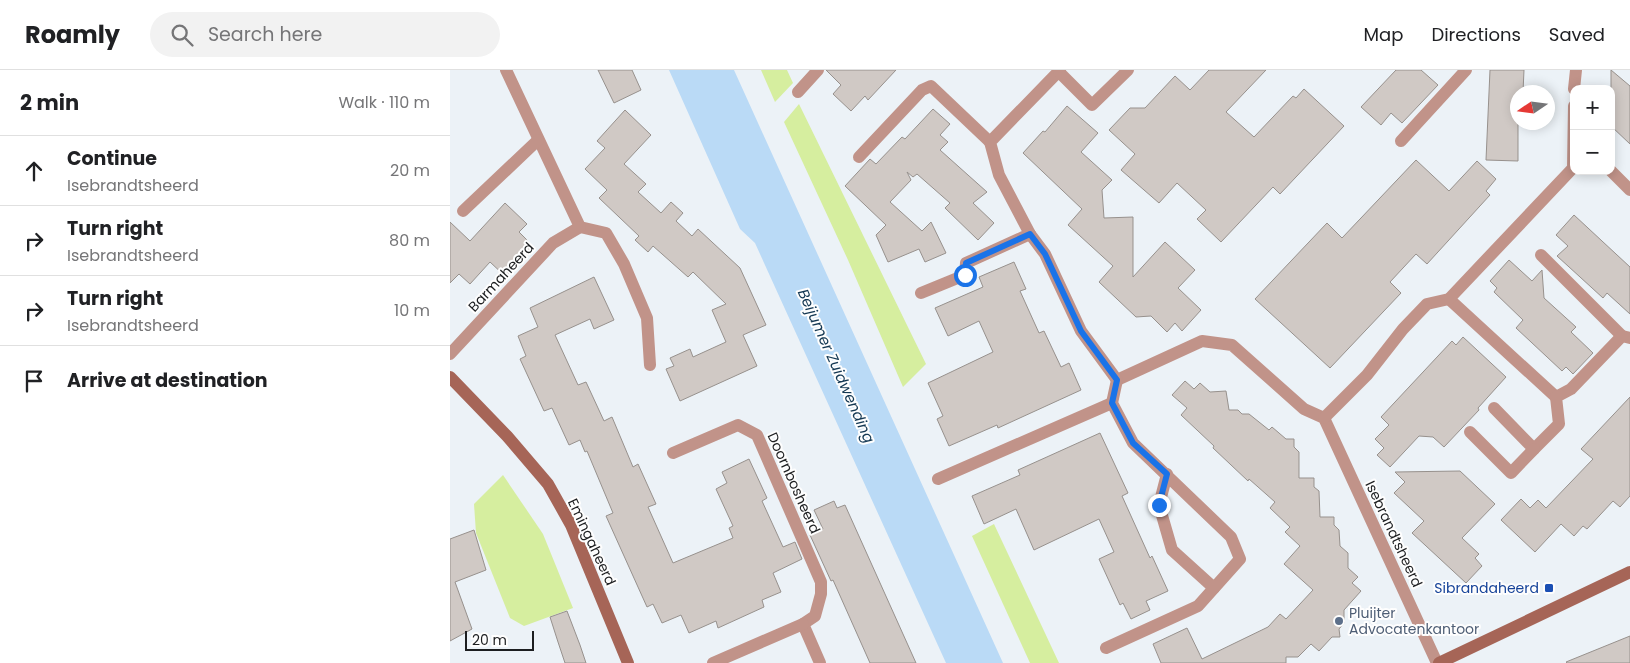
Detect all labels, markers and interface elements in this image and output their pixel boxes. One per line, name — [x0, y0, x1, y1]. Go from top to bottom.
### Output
search box — [150, 12, 500, 57]
text: Roamly — [25, 18, 120, 51]
icon: search — [168, 21, 196, 49]
text: Search here — [208, 21, 322, 48]
text: Map — [1364, 22, 1403, 47]
text: Directions — [1431, 22, 1521, 47]
text: Saved — [1549, 22, 1605, 47]
north arrow — [1510, 85, 1555, 130]
map controls — [1570, 85, 1615, 175]
button: + — [1570, 85, 1615, 130]
text: 2 min — [20, 88, 79, 117]
text: Walk · 110 m — [338, 91, 430, 114]
button: − — [1570, 130, 1615, 175]
text: Continue — [67, 145, 157, 172]
icon: ahead — [20, 157, 48, 185]
text: 20 m — [390, 159, 430, 182]
text: Isebrandtsheerd — [67, 174, 199, 197]
text: Turn right — [67, 215, 163, 242]
icon: right — [20, 227, 48, 255]
text: 80 m — [389, 229, 430, 252]
street label: Barmaheerd — [464, 238, 538, 316]
text: Isebrandtsheerd — [67, 244, 199, 267]
route start — [954, 264, 977, 287]
text: Turn right — [67, 285, 163, 312]
water label: Beijumer Zuidwending — [793, 285, 880, 446]
icon: right — [20, 297, 48, 325]
text: 10 m — [394, 299, 430, 322]
text: Isebrandtsheerd — [67, 314, 199, 337]
icon: arrive — [20, 367, 48, 395]
text: Arrive at destination — [67, 367, 268, 394]
street label: Doornbosheerd — [763, 429, 825, 537]
street label: Isebrandtsheerd — [1361, 477, 1427, 591]
route end — [1148, 494, 1171, 517]
street label: Emingaheerd — [563, 495, 621, 589]
place label: Sibrandaheerd — [1434, 578, 1539, 598]
marker: Sibrandaheerd — [1543, 582, 1555, 594]
place label: Pluijter Advocatenkantoor — [1349, 603, 1479, 639]
marker: Pluijter Advocatenkantoor — [1333, 615, 1345, 627]
scale bar — [465, 628, 534, 651]
text: 20 m — [472, 630, 507, 650]

